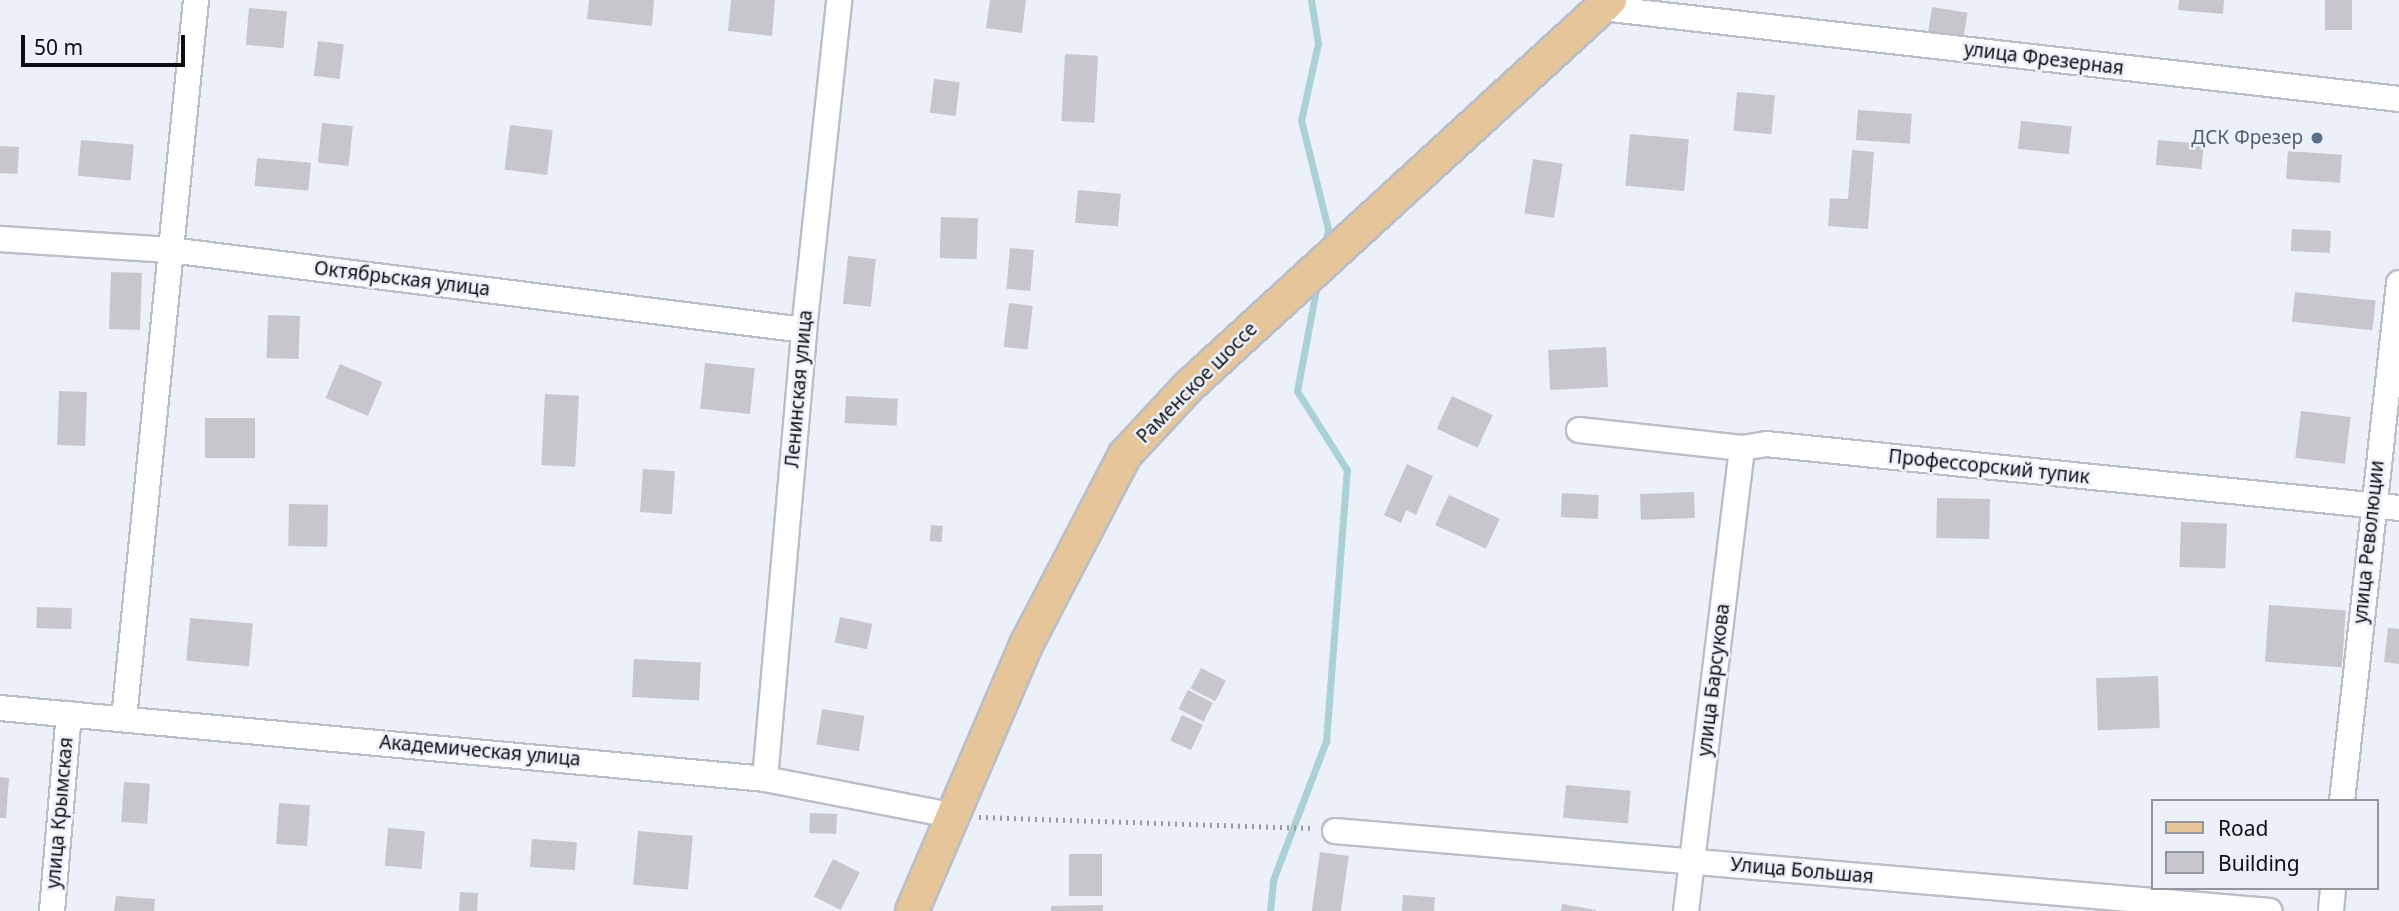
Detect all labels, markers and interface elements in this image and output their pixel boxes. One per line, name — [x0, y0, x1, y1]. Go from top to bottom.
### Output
scale bar — [24, 21, 189, 65]
text: 50 m — [34, 33, 83, 61]
street label: улица Фрезерная — [1963, 38, 2125, 80]
place label: ДСК Фрезер — [2191, 127, 2303, 149]
marker: ДСК Фрезер — [2309, 130, 2325, 146]
street label: Октябрьская улица — [313, 257, 491, 301]
street label: Ленинская улица — [781, 309, 817, 469]
street label: Раменское шоссе — [1132, 318, 1262, 448]
street label: Профессорский тупик — [1887, 445, 2091, 489]
street label: улица Революции — [2349, 459, 2389, 625]
street label: улица Барсукова — [1693, 602, 1735, 758]
street label: Академическая улица — [378, 731, 582, 771]
street label: улица Крымская — [42, 736, 78, 890]
legend — [2150, 799, 2378, 890]
text: Road — [2218, 814, 2268, 842]
text: Building — [2218, 849, 2300, 877]
street label: Улица Большая — [1729, 853, 1875, 889]

